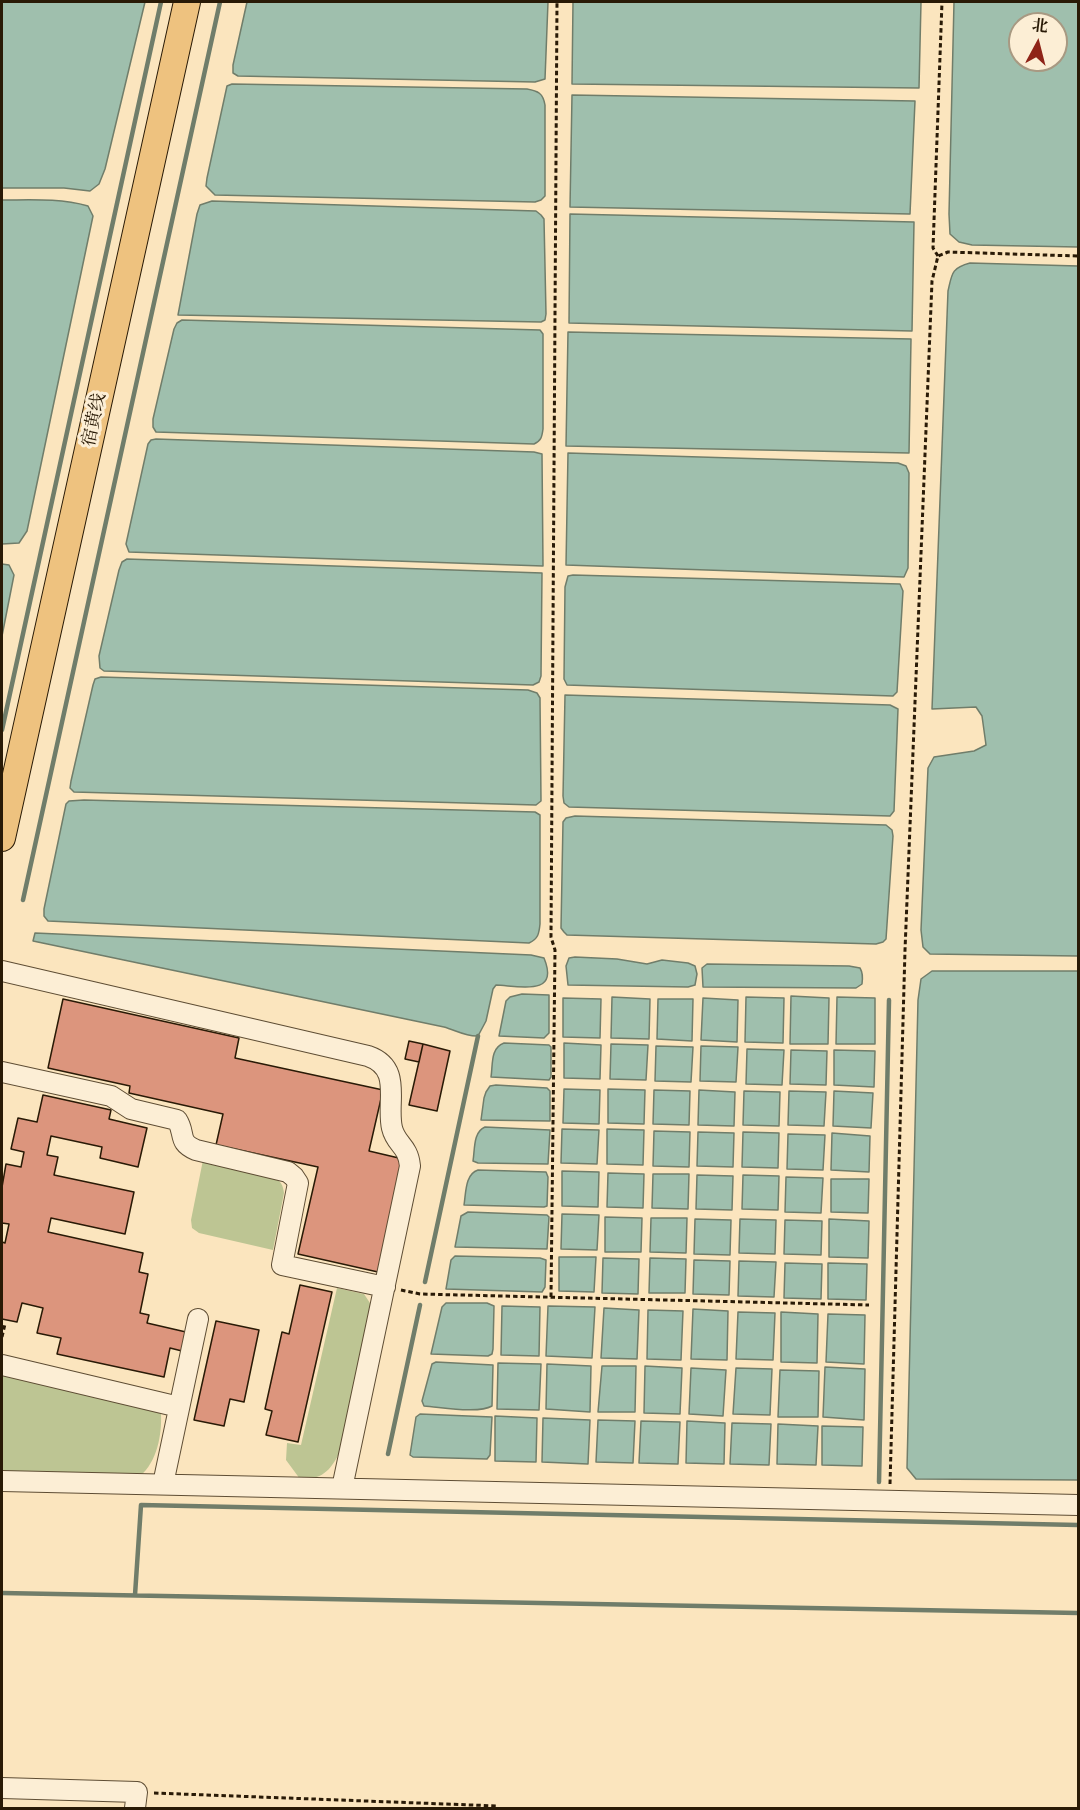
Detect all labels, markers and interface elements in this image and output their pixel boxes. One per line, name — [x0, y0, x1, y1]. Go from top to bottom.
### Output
north arrow — [1008, 12, 1068, 72]
text: 北 — [1031, 14, 1049, 38]
street label: 宿黄线 — [79, 391, 111, 449]

